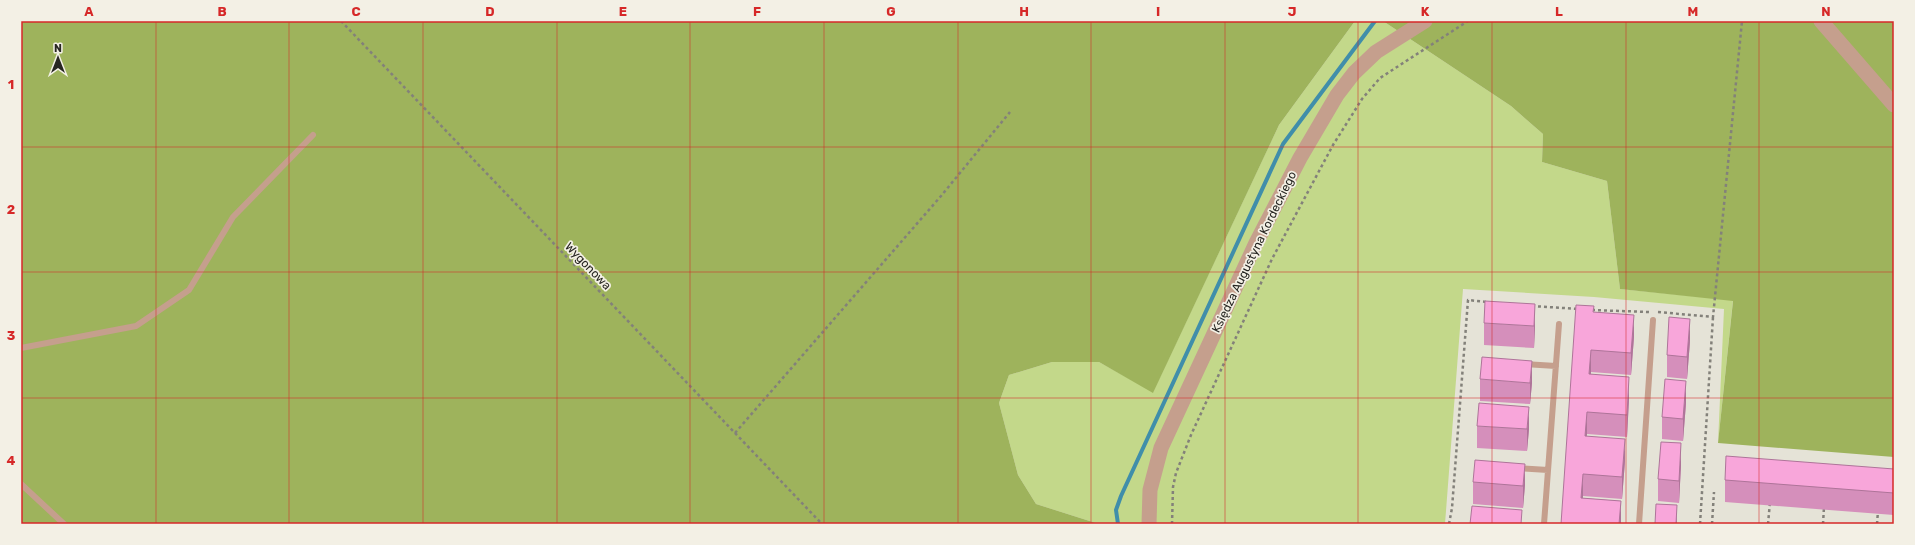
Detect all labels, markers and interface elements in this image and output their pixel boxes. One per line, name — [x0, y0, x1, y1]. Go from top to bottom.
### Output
text: A — [84, 4, 94, 19]
text: B — [217, 4, 227, 19]
text: C — [351, 4, 361, 19]
text: D — [485, 4, 495, 19]
text: E — [619, 4, 627, 19]
text: F — [753, 4, 761, 19]
text: G — [886, 4, 896, 19]
text: H — [1019, 4, 1029, 19]
text: I — [1156, 4, 1160, 19]
text: J — [1288, 4, 1296, 19]
text: K — [1421, 4, 1430, 19]
text: L — [1555, 4, 1563, 19]
text: M — [1688, 4, 1698, 19]
text: N — [1821, 4, 1831, 19]
north arrow — [38, 38, 78, 78]
text: N — [54, 42, 62, 55]
text: 1 — [8, 77, 14, 92]
street label: Księdza Augustyna Kordeckiego — [1209, 169, 1299, 335]
text: 2 — [7, 202, 15, 217]
street label: Wygonowa — [562, 240, 614, 292]
text: 3 — [7, 328, 16, 343]
text: 4 — [7, 453, 16, 468]

